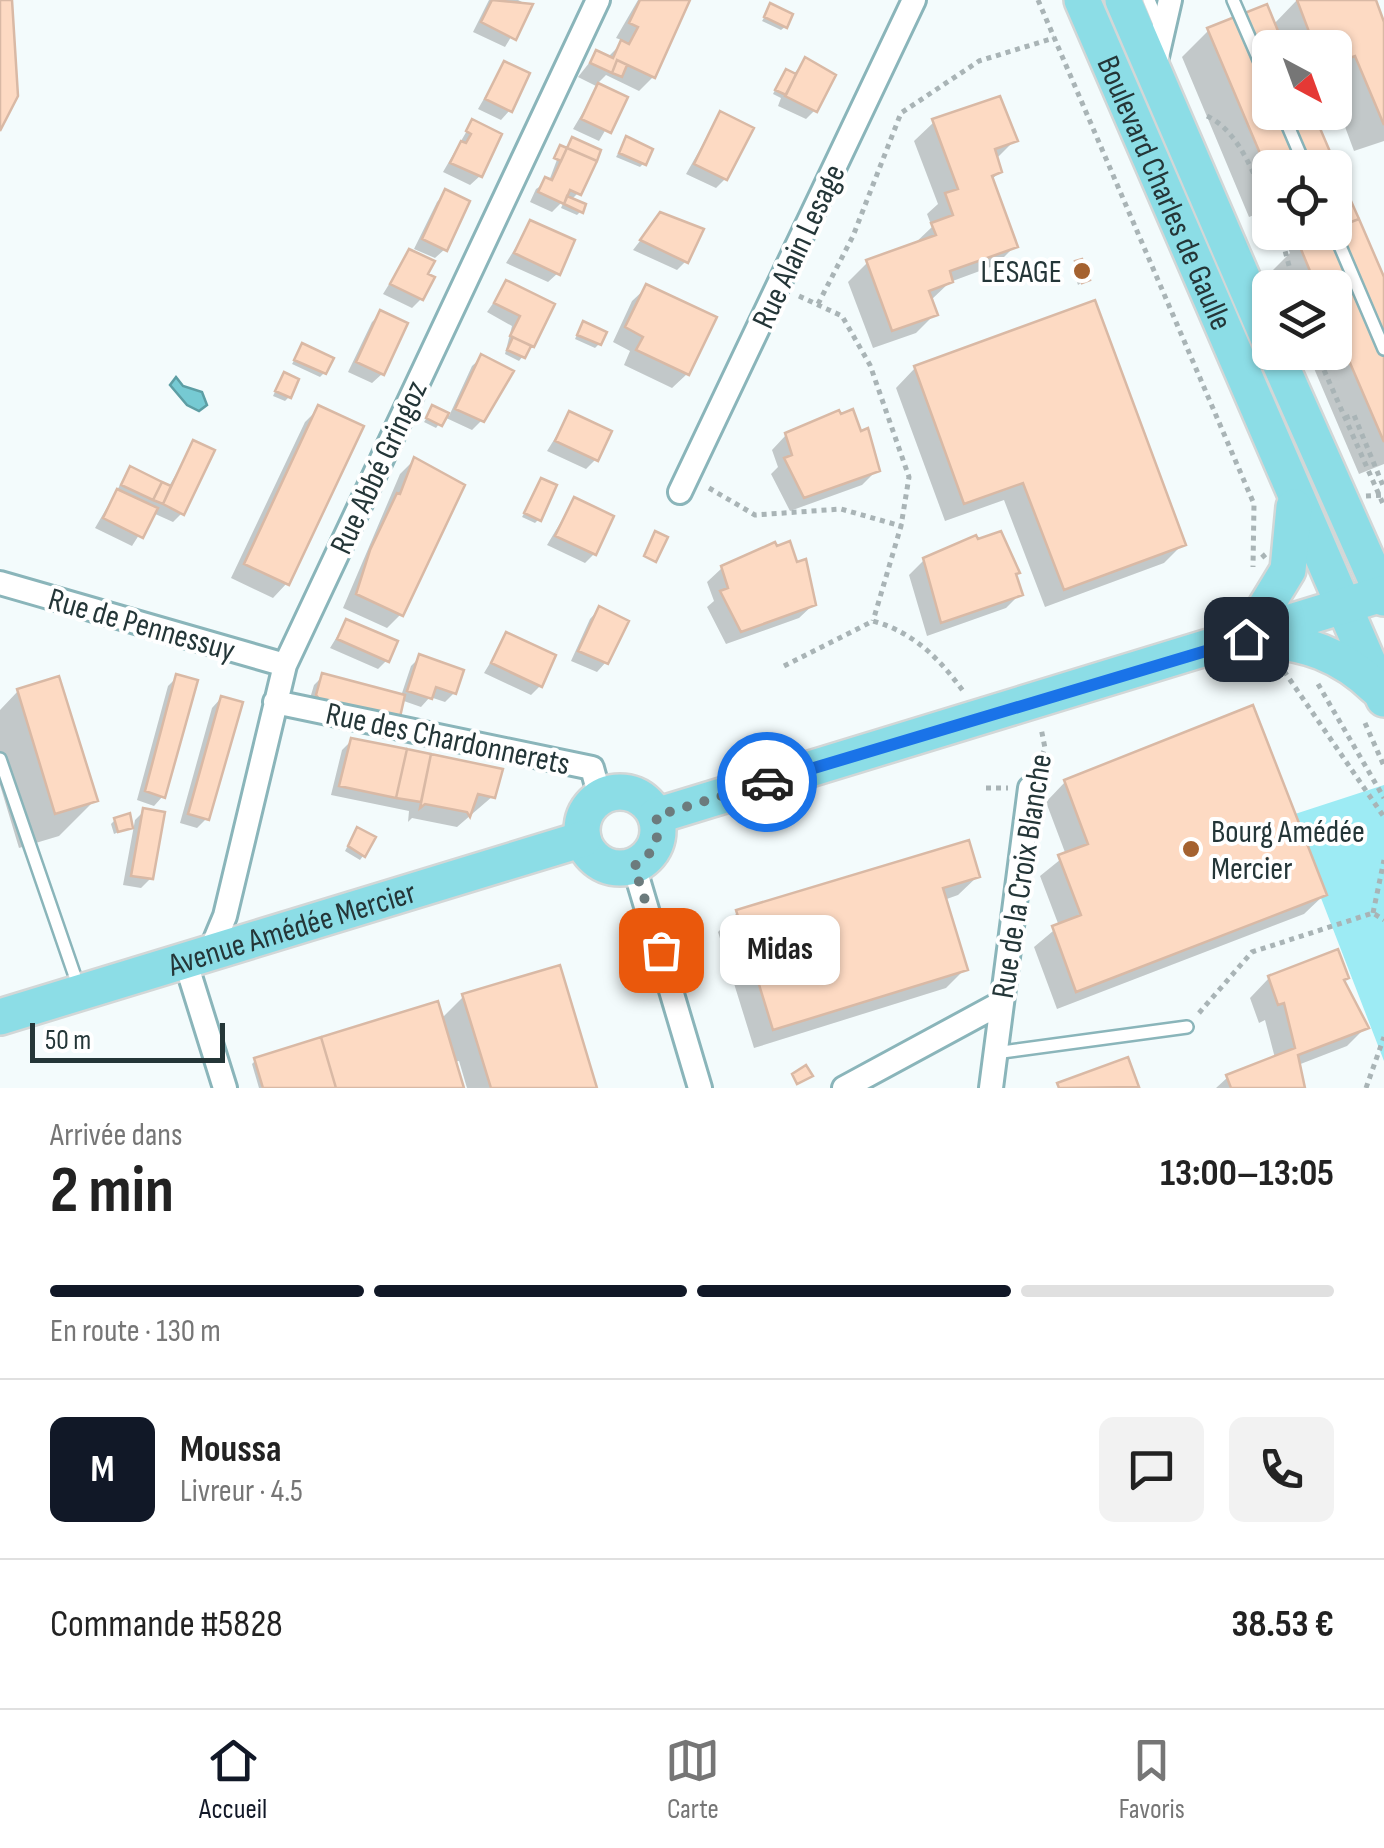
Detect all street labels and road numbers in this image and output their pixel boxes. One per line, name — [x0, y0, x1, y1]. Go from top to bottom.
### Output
street label: Boulevard Charles de Gaulle — [1088, 50, 1240, 336]
street label: Rue Alain Lesage — [744, 158, 854, 335]
street label: Rue Abbé Gringoz — [322, 375, 436, 561]
street label: Rue de Pennessuy — [44, 580, 239, 671]
street label: Rue des Chardonnerets — [322, 695, 573, 784]
street label: Rue de la Croix Blanche — [984, 751, 1061, 1001]
street label: Avenue Amédée Mercier — [163, 873, 421, 986]

